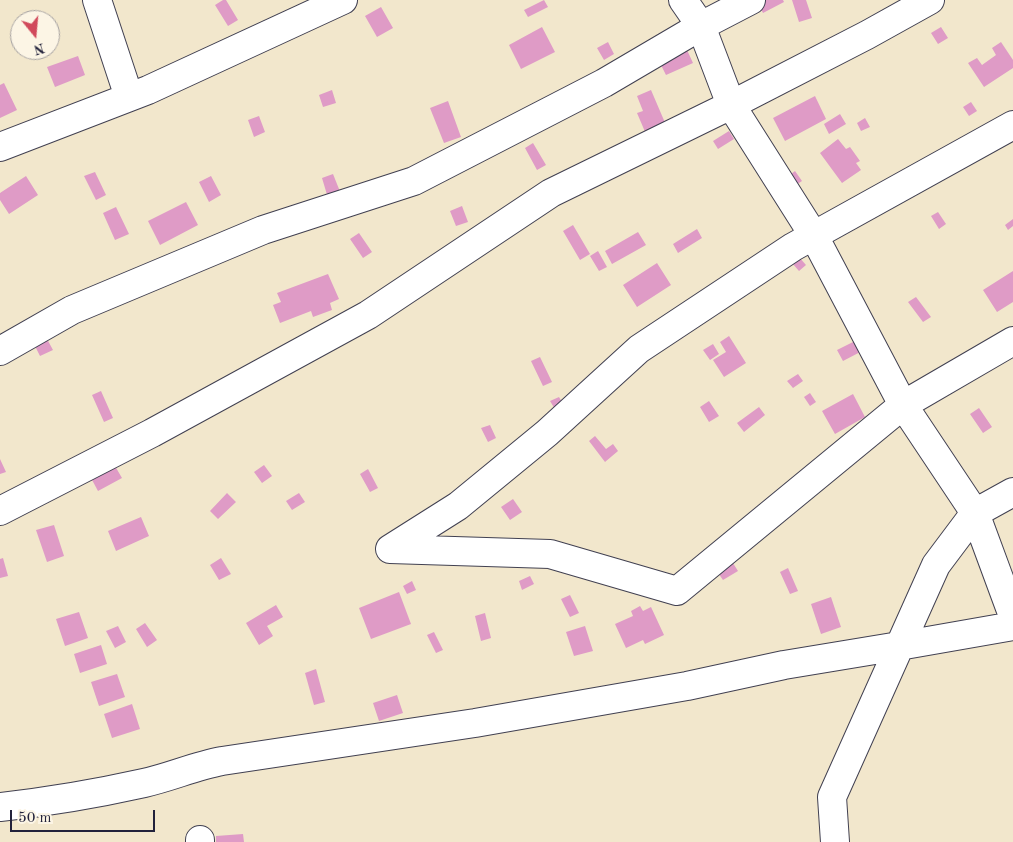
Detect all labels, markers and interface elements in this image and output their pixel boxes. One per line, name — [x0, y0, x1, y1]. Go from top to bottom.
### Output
north arrow — [10, 10, 60, 60]
text: N — [32, 40, 46, 57]
scale bar — [12, 800, 158, 832]
text: 50 m — [18, 811, 52, 826]

